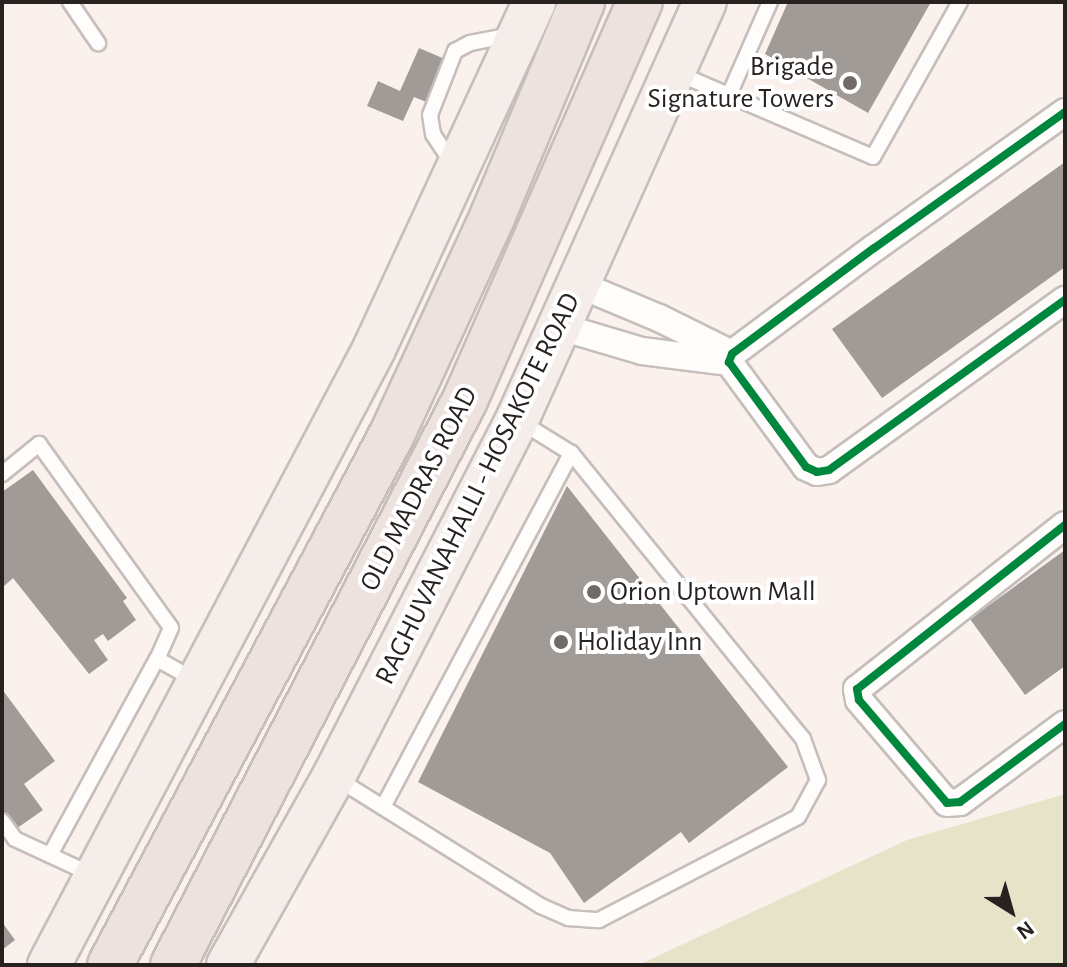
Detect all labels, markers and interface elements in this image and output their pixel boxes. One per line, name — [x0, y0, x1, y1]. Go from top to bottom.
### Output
place label: Brigade Signature Towers — [647, 50, 834, 116]
marker: Brigade Signature Towers — [841, 74, 859, 92]
street label: RAGHUVANAHALLI - HOSAKOTE ROAD — [368, 288, 588, 690]
street label: OLD MADRAS ROAD — [353, 381, 485, 597]
place label: Orion Uptown Mall — [610, 575, 816, 609]
marker: Orion Uptown Mall — [585, 583, 603, 601]
place label: Holiday Inn — [577, 625, 703, 659]
marker: Holiday Inn — [552, 633, 570, 651]
north arrow — [971, 871, 1051, 951]
text: N — [1013, 917, 1038, 944]

